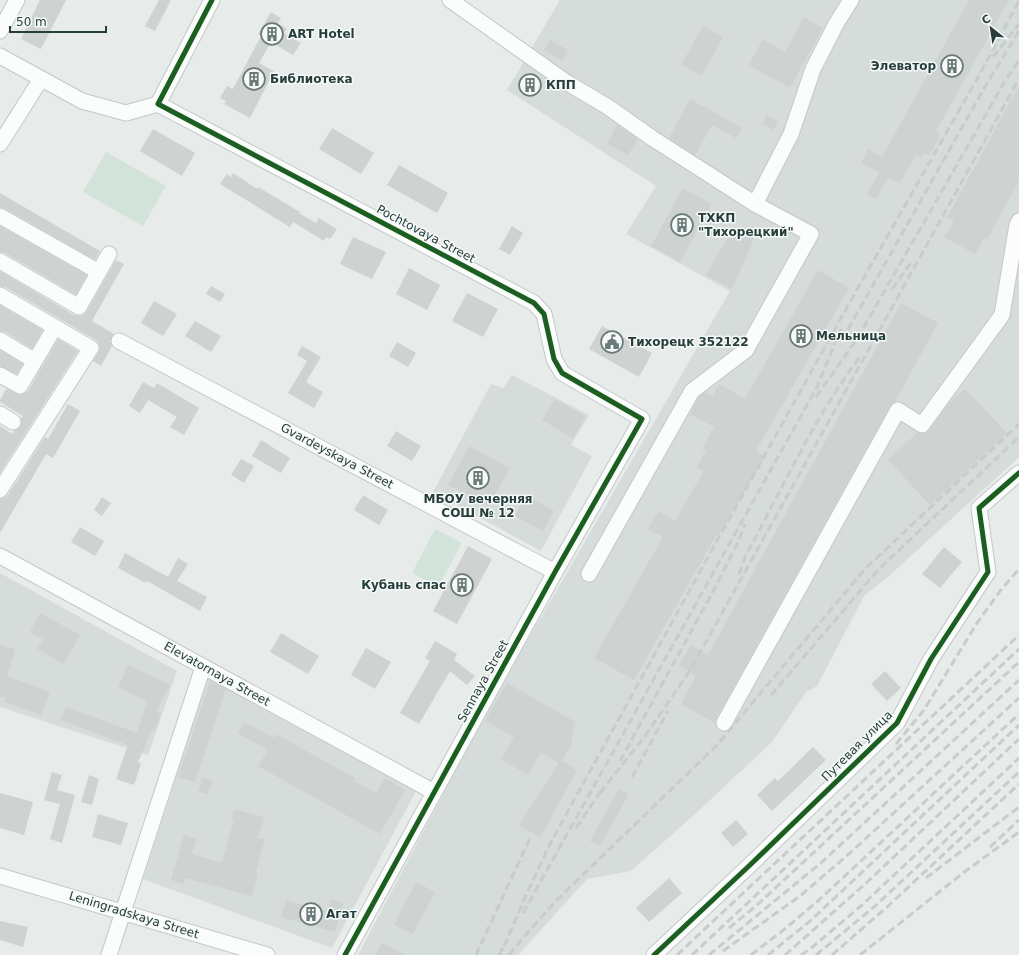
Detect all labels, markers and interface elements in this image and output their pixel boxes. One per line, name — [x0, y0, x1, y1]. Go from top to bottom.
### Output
scale bar — [10, 8, 106, 34]
north arrow — [971, 8, 1011, 48]
text: С — [980, 12, 993, 27]
text: 50 m — [16, 15, 47, 29]
building icon: ART Hotel — [259, 21, 285, 47]
place label: ART Hotel — [288, 27, 355, 41]
building icon: Элеватор — [939, 53, 965, 79]
place label: Элеватор — [871, 59, 936, 73]
building icon: Библиотека — [241, 66, 267, 92]
place label: Библиотека — [270, 72, 353, 86]
building icon: КПП — [517, 72, 543, 98]
place label: КПП — [546, 78, 576, 92]
street label: Pochtovaya Street — [374, 202, 478, 266]
place label: ТХКП "Тихорецкий" — [698, 211, 794, 239]
building icon: ТХКП "Тихорецкий" — [669, 212, 695, 238]
building icon: Мельница — [788, 323, 814, 349]
public building icon: Тихорецк 352122 — [599, 329, 625, 355]
place label: Мельница — [816, 329, 886, 343]
place label: Тихорецк 352122 — [628, 335, 749, 349]
street label: Gvardeyskaya Street — [278, 420, 396, 492]
building icon: МБОУ вечерняя СОШ № 12 — [465, 465, 491, 491]
place label: МБОУ вечерняя СОШ № 12 — [423, 492, 533, 520]
building icon: Кубань спас — [449, 572, 475, 598]
place label: Кубань спас — [361, 578, 446, 592]
street label: Sennaya Street — [455, 637, 512, 725]
street label: Elevatornaya Street — [161, 639, 273, 709]
street label: Путевая улица — [819, 708, 895, 784]
street label: Leningradskaya Street — [67, 889, 201, 942]
building icon: Агат — [298, 901, 324, 927]
place label: Агат — [326, 907, 357, 921]

